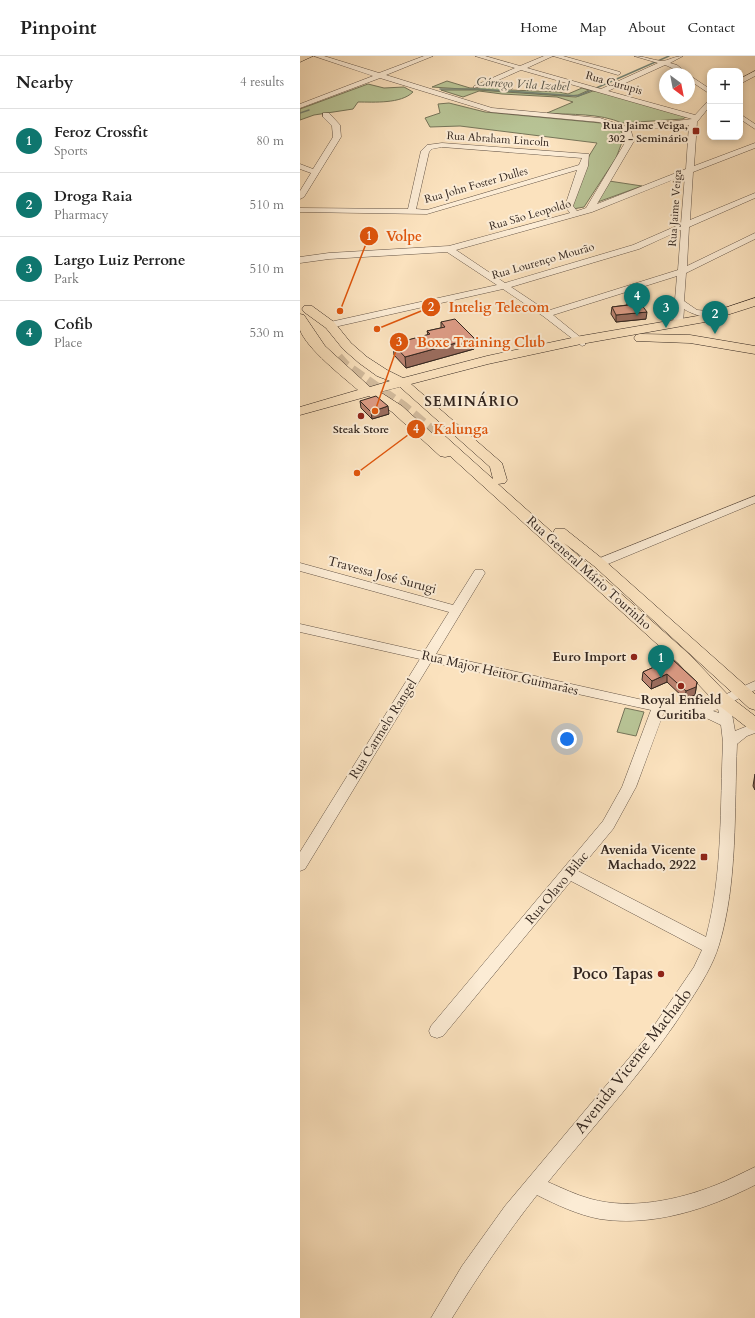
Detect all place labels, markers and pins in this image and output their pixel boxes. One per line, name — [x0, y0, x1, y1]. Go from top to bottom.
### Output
place label: Rua Jaime Veiga, 302 - Seminário — [603, 118, 689, 146]
marker: Rua Jaime Veiga, 302 - Seminário — [691, 126, 701, 136]
callout: Volpe — [359, 223, 430, 249]
pin: 4 — [624, 283, 650, 316]
callout: Intelig Telecom — [421, 294, 557, 320]
pin: 3 — [653, 295, 679, 328]
pin: 2 — [702, 301, 728, 334]
callout: Boxe Training Club — [389, 329, 554, 355]
marker: Steak Store — [356, 411, 366, 421]
callout: Kalunga — [406, 416, 497, 442]
place label: Steak Store — [333, 422, 389, 437]
pin: 1 — [648, 645, 674, 678]
place label: Euro Import — [552, 648, 626, 666]
marker: Euro Import — [629, 652, 639, 662]
marker: Royal Enfield Curitiba — [676, 681, 686, 691]
place label: Royal Enfield Curitiba — [641, 691, 722, 724]
place label: Avenida Vicente Machado, 2922 — [600, 841, 696, 874]
marker: Avenida Vicente Machado, 2922 — [699, 852, 709, 862]
place label: Poco Tapas — [572, 963, 653, 985]
marker: Poco Tapas — [656, 969, 666, 979]

